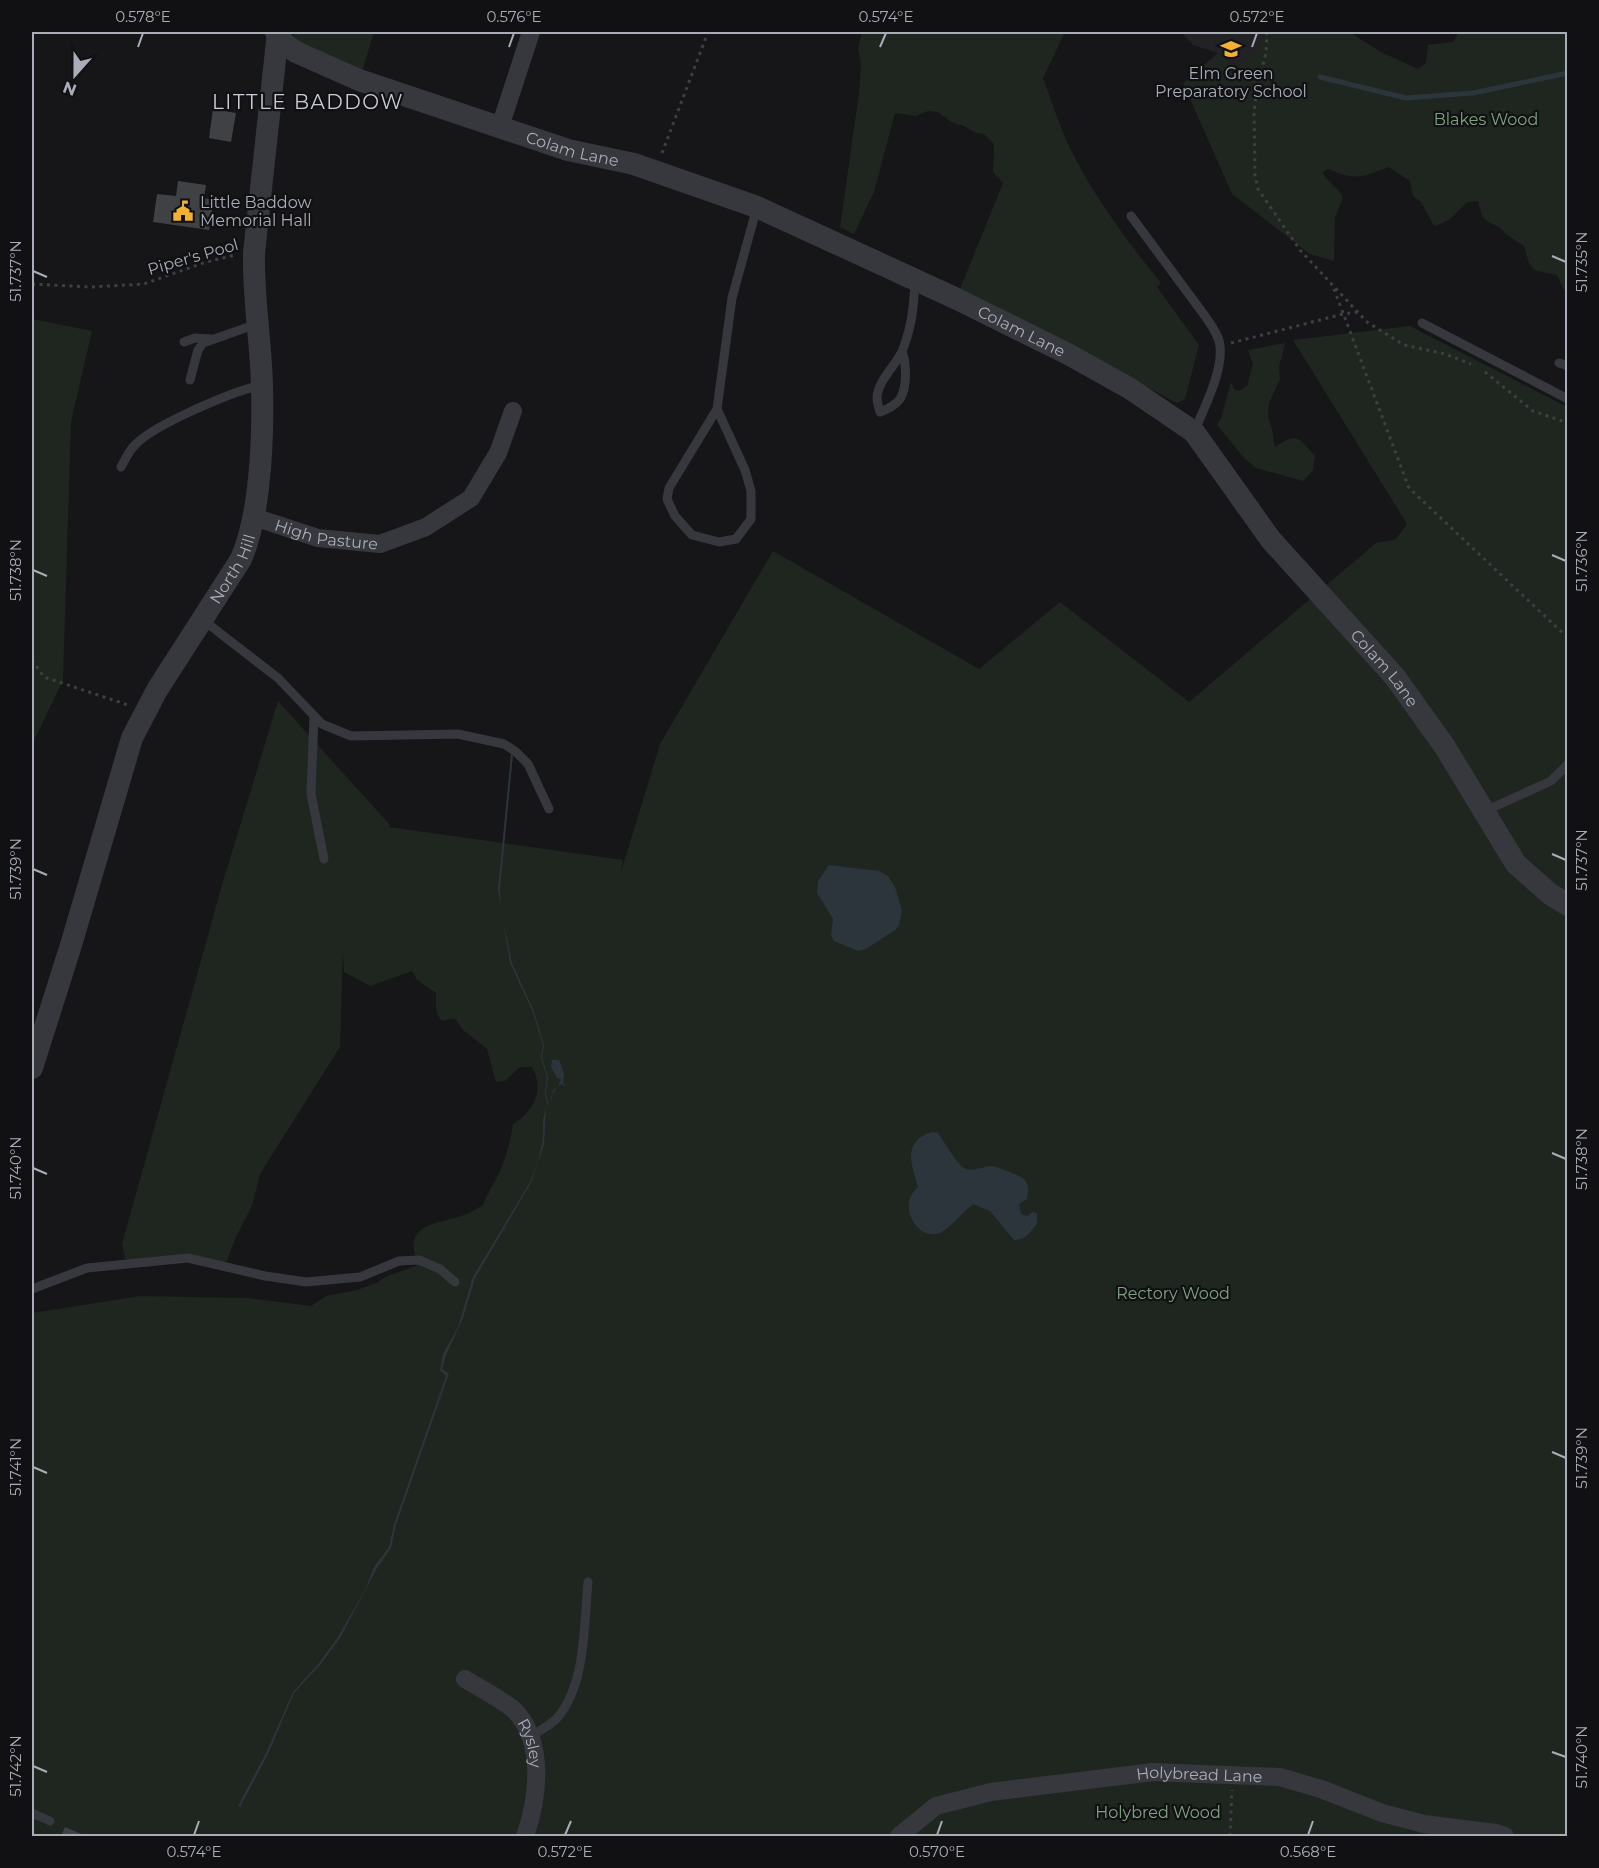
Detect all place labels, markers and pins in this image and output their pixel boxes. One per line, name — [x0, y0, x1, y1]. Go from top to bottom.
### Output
school or university icon: Elm Green Preparatory School — [1219, 37, 1243, 61]
place label: Elm Green Preparatory School — [1155, 64, 1307, 101]
place label: Little Baddow Memorial Hall — [200, 193, 312, 230]
public building icon: Little Baddow Memorial Hall — [171, 199, 195, 223]

